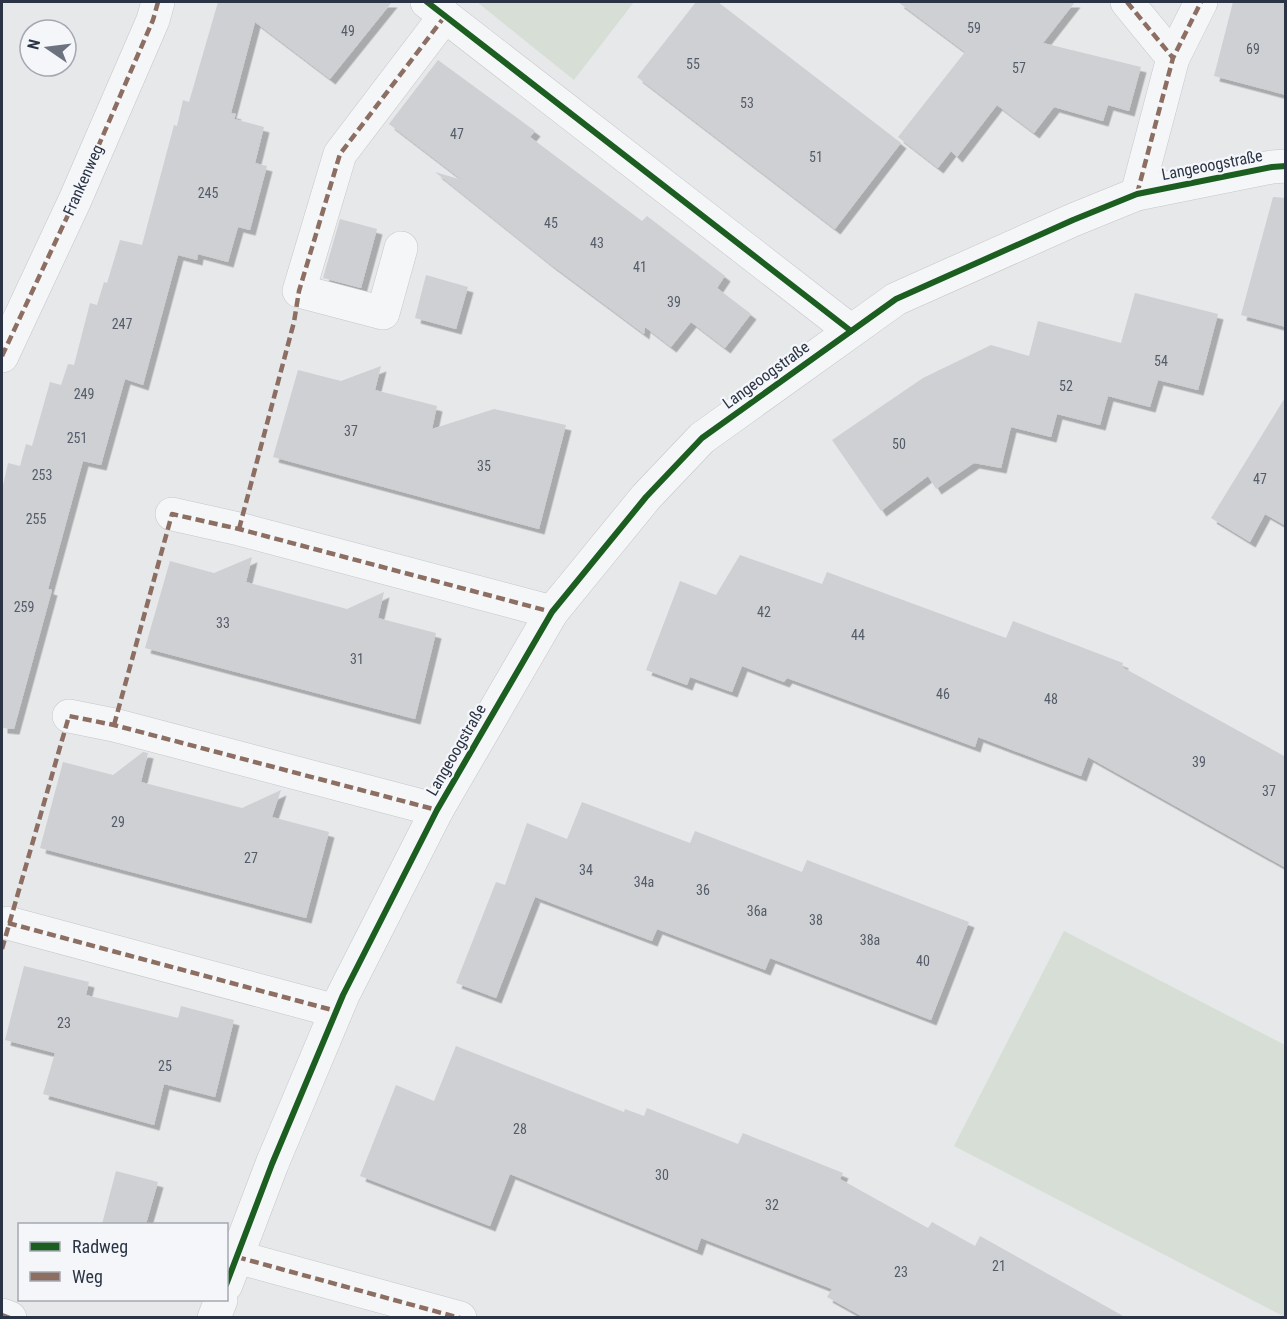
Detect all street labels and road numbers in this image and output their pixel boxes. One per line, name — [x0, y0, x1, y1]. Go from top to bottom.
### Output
street label: Frankenweg — [59, 142, 107, 218]
street label: Langeoogstraße — [1160, 146, 1264, 184]
street label: Langeoogstraße — [719, 337, 813, 413]
street label: Langeoogstraße — [422, 701, 490, 799]

